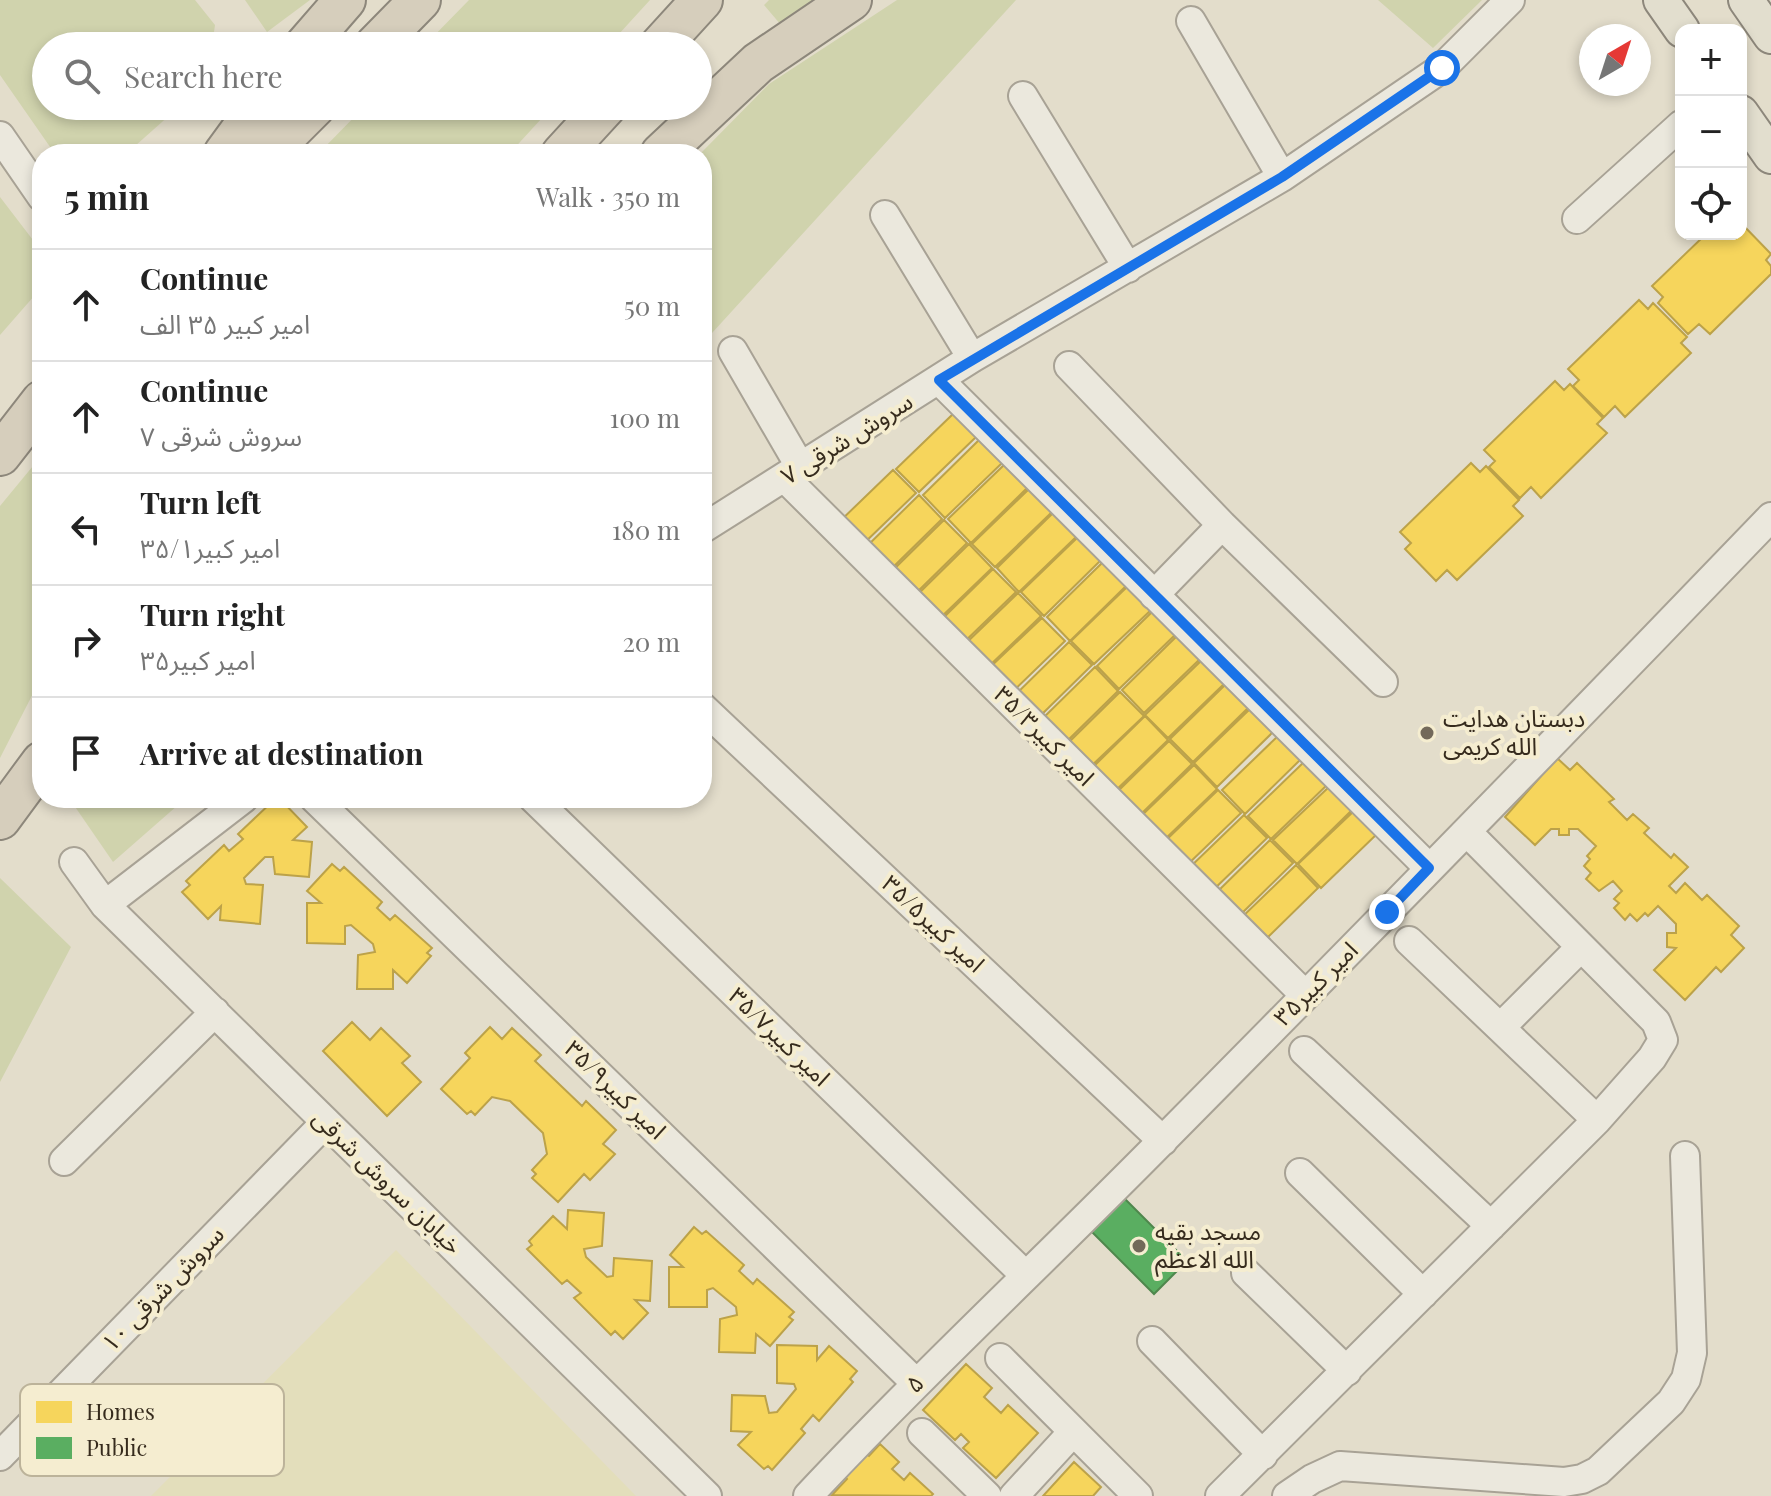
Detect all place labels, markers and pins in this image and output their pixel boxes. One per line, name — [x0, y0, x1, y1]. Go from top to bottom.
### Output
place label: دبستان هدایت الله کریمی — [1443, 701, 1585, 761]
marker: دبستان هدایت الله کریمی — [1418, 724, 1436, 742]
place label: مسجد بقیه الله الاعظم — [1155, 1214, 1261, 1277]
marker: مسجد بقیه الله الاعظم — [1130, 1237, 1148, 1255]

